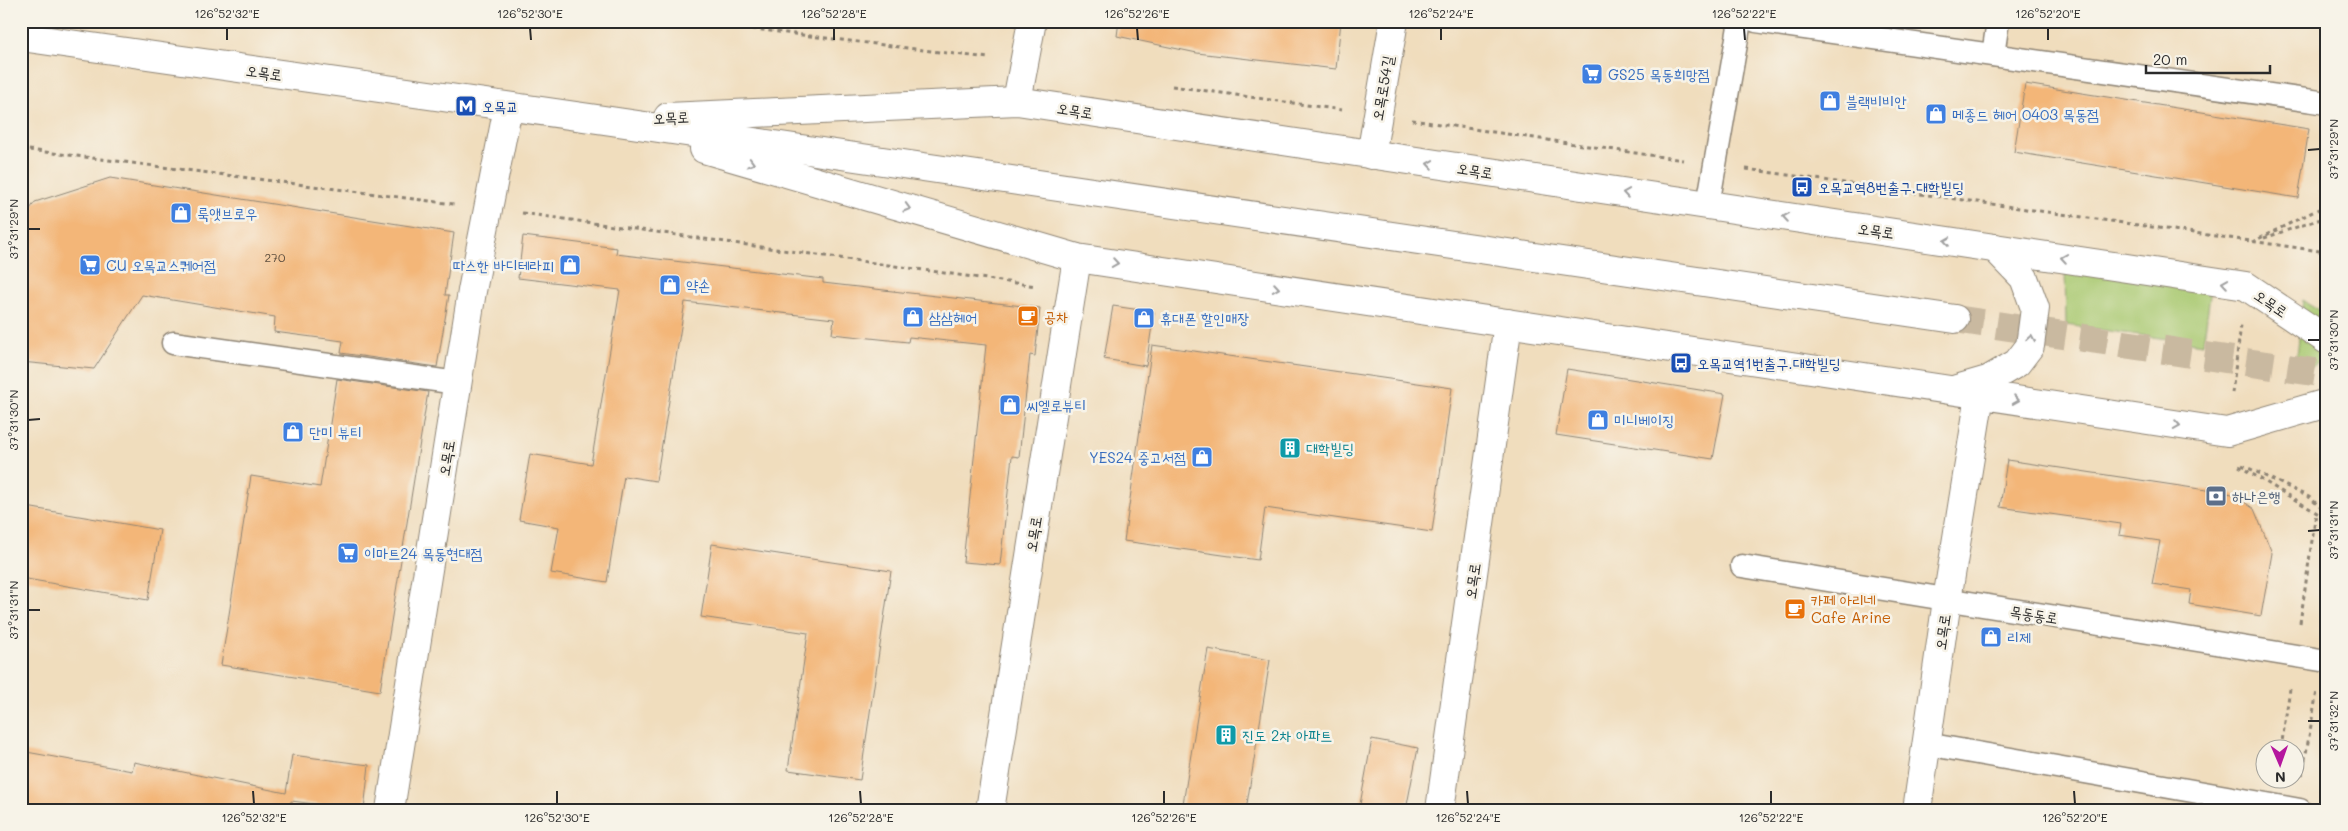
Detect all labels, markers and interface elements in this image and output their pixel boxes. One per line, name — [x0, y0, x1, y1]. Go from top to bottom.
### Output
text: 126°52'32"E — [194, 5, 260, 21]
text: 126°52'30"E — [497, 5, 563, 21]
text: 126°52'28"E — [801, 5, 867, 21]
text: 126°52'26"E — [1104, 5, 1170, 21]
text: 126°52'24"E — [1408, 5, 1474, 21]
text: 126°52'22"E — [1712, 5, 1776, 21]
text: 126°52'20"E — [2015, 5, 2081, 21]
scale bar — [2146, 42, 2269, 74]
text: 20 m — [2153, 49, 2187, 69]
street label: 오목로54길 — [1366, 54, 1398, 122]
street label: 오목로 — [245, 60, 283, 84]
supermarket icon: GS25 목동희망점 — [1580, 62, 1604, 86]
place label: GS25 목동희망점 — [1608, 64, 1710, 84]
shop icon: 블랙비비안 — [1818, 89, 1842, 113]
place label: 블랙비비안 — [1846, 91, 1907, 111]
metro station icon: 오목교 — [454, 94, 478, 118]
place label: 오목교 — [482, 96, 518, 116]
street label: 오목로 — [1056, 97, 1094, 123]
shop icon: 메종드 헤어 0403 목동점 — [1924, 102, 1948, 126]
place label: 메종드 헤어 0403 목동점 — [1952, 104, 2099, 124]
street label: 오목로 — [652, 106, 690, 128]
text: 37°31'29"N — [2325, 119, 2341, 179]
one-way arrow — [747, 157, 755, 167]
street label: 오목로 — [1456, 157, 1494, 183]
one-way arrow — [1426, 159, 1435, 169]
bus stop icon: 오목교역8번출구.대학빌딩 — [1790, 175, 1814, 199]
place label: 오목교역8번출구.대학빌딩 — [1818, 177, 1964, 197]
one-way arrow — [1621, 188, 1629, 199]
text: 37°31'29"N — [5, 199, 21, 259]
shop icon: 룩앳브로우 — [169, 201, 193, 225]
place label: 룩앳브로우 — [197, 203, 257, 223]
one-way arrow — [903, 203, 911, 213]
one-way arrow — [1782, 212, 1790, 223]
street label: 오목로 — [1857, 218, 1895, 242]
one-way arrow — [1943, 236, 1951, 247]
house number: 270 — [265, 249, 286, 265]
supermarket icon: CU 오목교스퀘어점 — [78, 253, 102, 277]
shop icon: 따스한 바디테라피 — [558, 253, 582, 277]
one-way arrow — [2060, 254, 2069, 264]
place label: CU 오목교스퀘어점 — [106, 255, 216, 275]
place label: 따스한 바디테라피 — [453, 255, 554, 275]
one-way arrow — [1111, 258, 1119, 268]
shop icon: 약손 — [658, 273, 682, 297]
place label: 약손 — [686, 275, 710, 295]
one-way arrow — [2220, 278, 2229, 288]
one-way arrow — [1271, 282, 1280, 292]
street label: 오목로 — [2250, 285, 2292, 321]
cafe icon: 공차 — [1016, 304, 1040, 328]
shop icon: 삼삼헤어 — [901, 305, 925, 329]
place label: 공차 — [1044, 306, 1068, 326]
shop icon: 휴대폰 할인매장 — [1132, 306, 1156, 330]
place label: 삼삼헤어 — [929, 307, 977, 327]
place label: 휴대폰 할인매장 — [1160, 308, 1249, 328]
text: 37°31'30"N — [2325, 310, 2341, 370]
one-way arrow — [2025, 334, 2035, 343]
bus stop icon: 오목교역1번출구.대학빌딩 — [1669, 351, 1693, 375]
place label: 오목교역1번출구.대학빌딩 — [1697, 353, 1841, 373]
text: 37°31'30"N — [5, 390, 21, 450]
shop icon: 씨엘로뷰티 — [998, 393, 1022, 417]
place label: 씨엘로뷰티 — [1026, 395, 1086, 415]
one-way arrow — [2012, 395, 2020, 405]
shop icon: 미니베이징 — [1586, 408, 1610, 432]
place label: 미니베이징 — [1614, 410, 1674, 430]
one-way arrow — [2172, 419, 2181, 429]
shop icon: 단미 뷰티 — [281, 420, 305, 444]
place label: 단미 뷰티 — [309, 422, 362, 442]
building icon: 대학빌딩 — [1278, 436, 1302, 460]
place label: 대학빌딩 — [1306, 438, 1354, 458]
street label: 오목로 — [433, 439, 459, 477]
shop icon: YES24 중고서점 — [1190, 445, 1214, 469]
place label: YES24 중고서점 — [1089, 447, 1186, 467]
bank icon: 하나은행 — [2204, 484, 2228, 508]
place label: 하나은행 — [2232, 486, 2280, 506]
text: 37°31'31"N — [2325, 501, 2341, 559]
street label: 오목로 — [1020, 515, 1046, 553]
supermarket icon: 이마트24 목동현대점 — [336, 541, 360, 565]
place label: 이마트24 목동현대점 — [364, 543, 483, 563]
street label: 오목로 — [1460, 562, 1484, 600]
text: 37°31'31"N — [5, 581, 21, 639]
place label: 카페 아리네 Cafe Arine — [1811, 590, 1891, 627]
cafe icon: 카페 아리네 Cafe Arine — [1783, 597, 1807, 621]
street label: 목동동로 — [2009, 600, 2059, 628]
street label: 오목로 — [1930, 613, 1954, 651]
shop icon: 리제 — [1979, 625, 2003, 649]
place label: 리제 — [2007, 627, 2031, 647]
text: 37°31'32"N — [2325, 691, 2341, 751]
building icon: 진도 2차 아파트 — [1214, 723, 1238, 747]
place label: 진도 2차 아파트 — [1242, 725, 1332, 745]
north arrow — [2256, 738, 2306, 788]
text: N — [2275, 768, 2286, 787]
text: 126°52'32"E — [221, 809, 287, 825]
text: 126°52'30"E — [524, 809, 590, 825]
text: 126°52'28"E — [828, 809, 894, 825]
text: 126°52'26"E — [1131, 809, 1197, 825]
text: 126°52'24"E — [1435, 809, 1501, 825]
text: 126°52'22"E — [1739, 809, 1803, 825]
text: 126°52'20"E — [2042, 809, 2108, 825]

